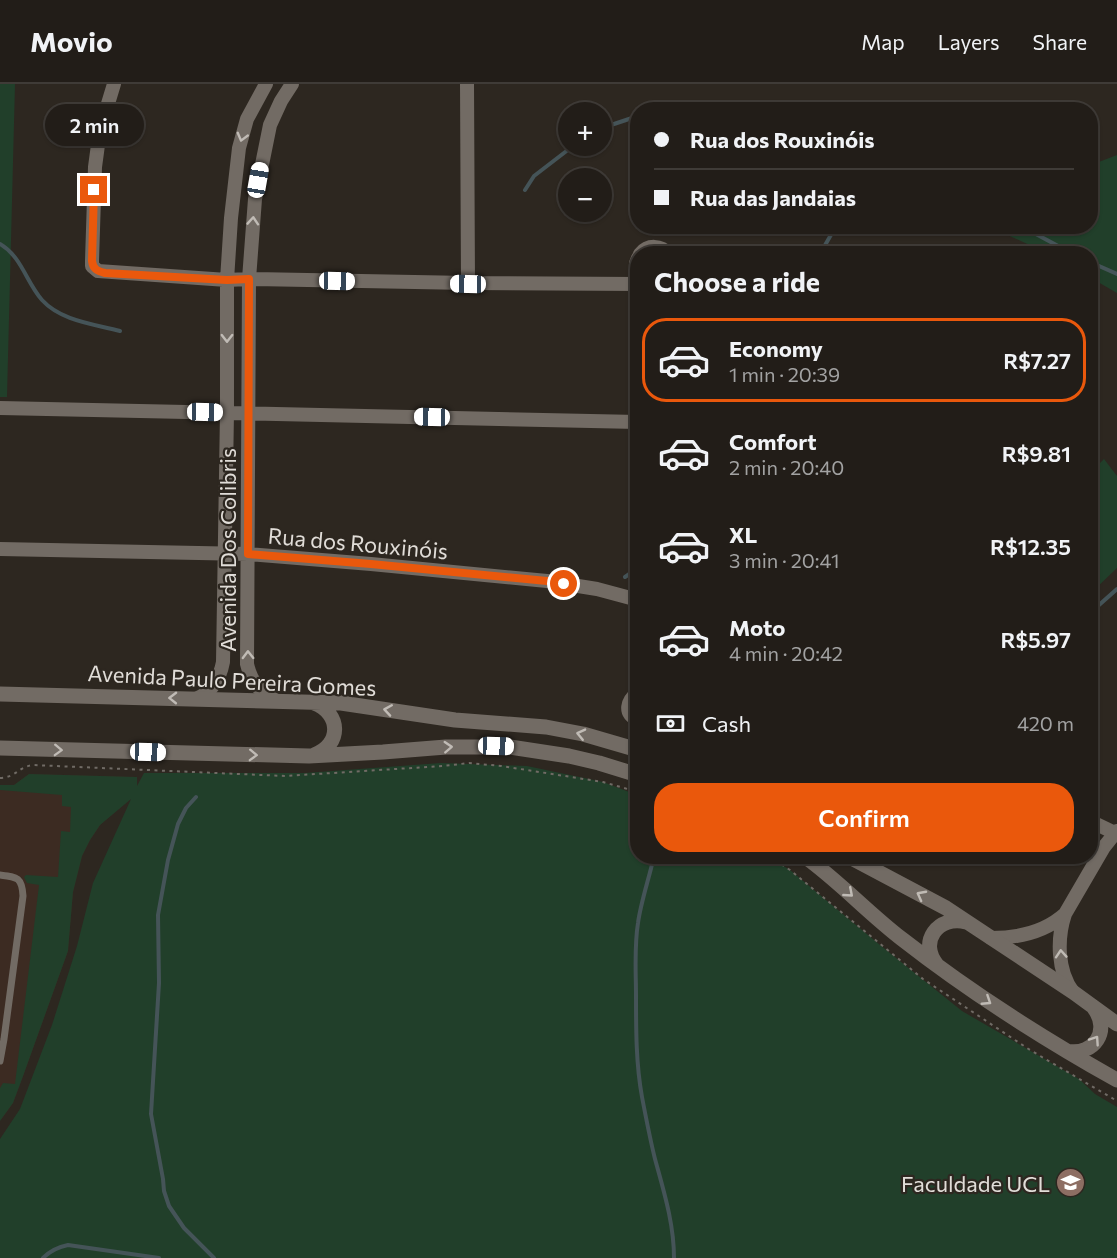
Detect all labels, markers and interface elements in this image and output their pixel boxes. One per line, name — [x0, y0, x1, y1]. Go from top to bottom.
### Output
text: Movio — [30, 24, 113, 58]
text: Map — [861, 29, 905, 54]
text: Layers — [938, 29, 1000, 54]
text: Share — [1033, 29, 1087, 54]
map controls — [558, 102, 612, 222]
button: + — [558, 102, 612, 156]
callout: 2 min — [44, 103, 144, 145]
text: 2 min — [70, 113, 119, 137]
text: Rua dos Rouxinóis — [690, 126, 875, 153]
one-way arrow — [237, 131, 249, 142]
car — [246, 161, 270, 199]
button: − — [558, 168, 612, 222]
route end — [80, 176, 107, 203]
text: Rua das Jandaias — [690, 184, 856, 211]
one-way arrow — [246, 216, 259, 225]
text: Choose a ride — [654, 265, 820, 298]
car — [319, 272, 355, 290]
car — [450, 275, 486, 293]
icon: car — [657, 333, 711, 387]
one-way arrow — [221, 334, 233, 343]
text: Economy — [729, 335, 823, 362]
text: R$7.27 — [1003, 347, 1071, 374]
text: 1 min · 20:39 — [729, 362, 840, 386]
car — [187, 403, 223, 421]
car — [414, 408, 450, 426]
icon: car — [657, 426, 711, 480]
text: Comfort — [729, 428, 817, 455]
text: R$9.81 — [1002, 440, 1071, 467]
street label: Avenida Dos Colibris — [214, 448, 241, 652]
text: 2 min · 20:40 — [729, 455, 844, 479]
icon: car — [657, 519, 711, 573]
text: XL — [729, 521, 757, 548]
street label: Rua dos Rouxinóis — [267, 522, 449, 564]
text: R$12.35 — [990, 533, 1071, 560]
text: 3 min · 20:41 — [729, 548, 839, 572]
route start — [550, 570, 577, 597]
icon: car — [657, 612, 711, 666]
text: Moto — [729, 614, 785, 641]
text: R$5.97 — [1000, 626, 1071, 653]
text: 4 min · 20:42 — [729, 641, 843, 665]
one-way arrow — [241, 651, 254, 660]
street label: Avenida Paulo Pereira Gomes — [87, 659, 377, 701]
one-way arrow — [168, 692, 177, 704]
one-way arrow — [383, 704, 393, 717]
icon: cash — [654, 707, 687, 740]
text: Cash — [702, 710, 751, 737]
text: 420 m — [1017, 711, 1074, 735]
one-way arrow — [576, 728, 586, 741]
car — [478, 736, 514, 756]
one-way arrow — [444, 740, 453, 753]
car — [130, 742, 166, 762]
one-way arrow — [54, 743, 63, 756]
one-way arrow — [249, 749, 258, 761]
button: Confirm — [654, 783, 1074, 852]
one-way arrow — [842, 886, 853, 897]
one-way arrow — [917, 891, 927, 902]
one-way arrow — [1055, 949, 1068, 958]
one-way arrow — [981, 993, 991, 1005]
one-way arrow — [1088, 1035, 1099, 1046]
school or university icon: Faculdade UCL — [1055, 1167, 1087, 1199]
place label: Faculdade UCL — [901, 1170, 1050, 1197]

